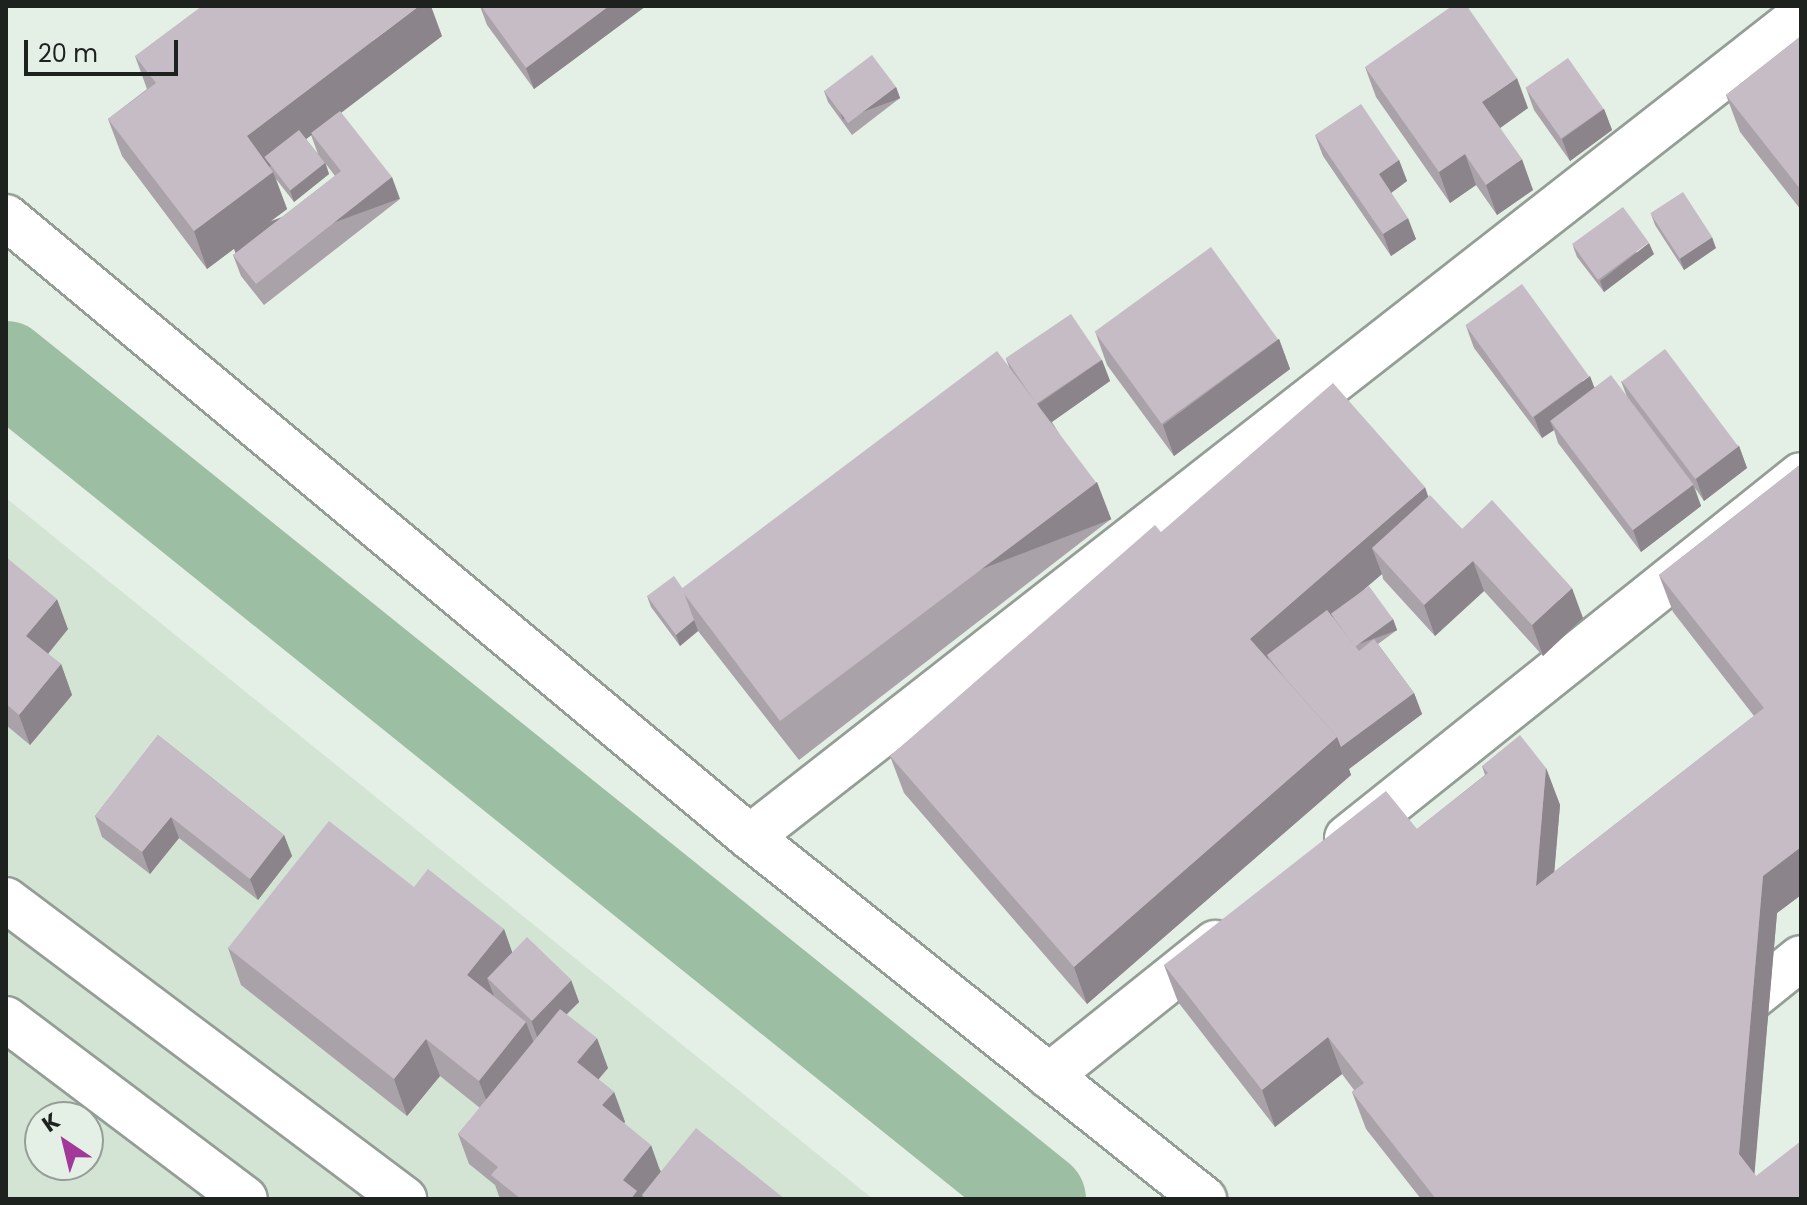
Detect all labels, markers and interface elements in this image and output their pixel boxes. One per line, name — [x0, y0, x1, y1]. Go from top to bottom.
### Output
scale bar — [28, 24, 182, 74]
text: 20 m — [38, 37, 98, 70]
north arrow — [24, 1101, 104, 1181]
text: K — [36, 1105, 66, 1140]

